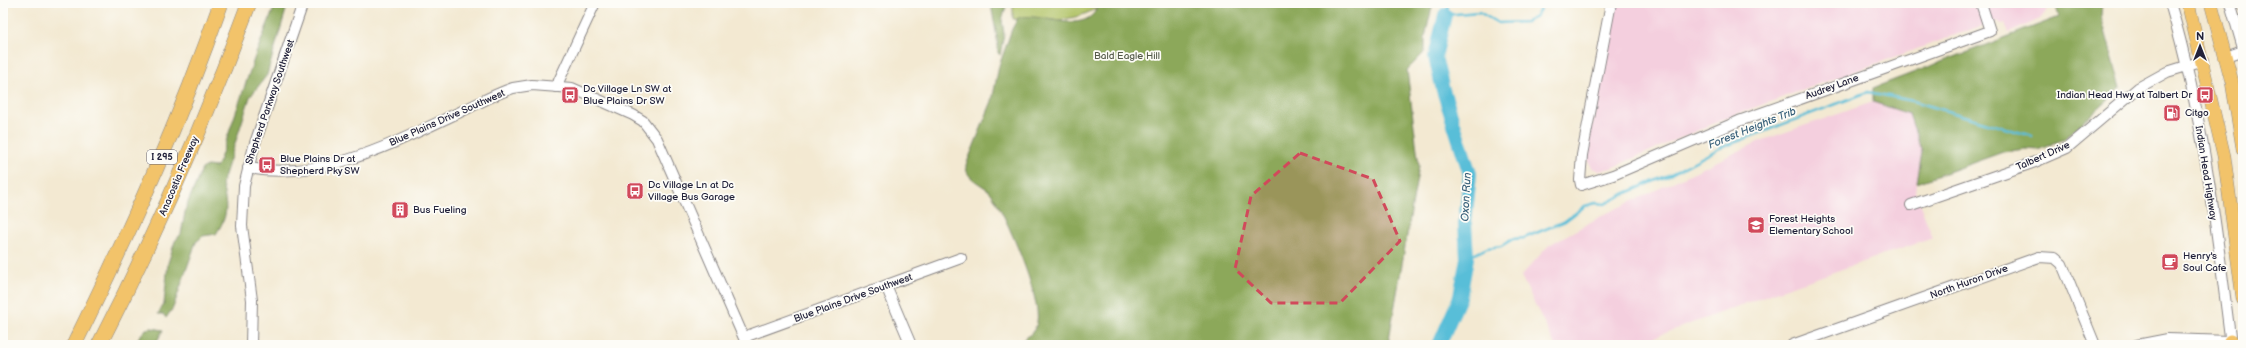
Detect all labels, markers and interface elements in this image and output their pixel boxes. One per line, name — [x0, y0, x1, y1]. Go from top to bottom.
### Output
north arrow — [2180, 26, 2220, 66]
text: N — [2196, 30, 2204, 43]
street label: Shepherd Parkway Southwest — [243, 38, 297, 166]
park label: Bald Eagle Hill — [1094, 50, 1160, 62]
street label: Audrey Lane — [1804, 72, 1860, 102]
place label: Dc Village Ln SW at Blue Plains Dr SW — [583, 83, 671, 107]
bus stop icon: Dc Village Ln SW at Blue Plains Dr SW — [560, 85, 580, 105]
bus stop icon: Indian Head Hwy at Talbert Dr — [2195, 85, 2215, 105]
street label: Blue Plains Drive Southwest — [387, 87, 507, 149]
place label: Indian Head Hwy at Talbert Dr — [2057, 89, 2192, 101]
fuel station icon: Citgo — [2162, 103, 2182, 123]
water label: Forest Heights Trib — [1706, 104, 1798, 152]
place label: Citgo — [2185, 107, 2209, 119]
street label: Indian Head Highway — [2193, 125, 2219, 222]
street label: Anacostia Freeway — [157, 134, 201, 218]
street label: Talbert Drive — [2014, 139, 2072, 173]
road number: I 295 — [147, 150, 177, 164]
place label: Blue Plains Dr at Shepherd Pky SW — [280, 153, 360, 177]
bus stop icon: Blue Plains Dr at Shepherd Pky SW — [257, 155, 277, 175]
water label: Oxon Run — [1458, 172, 1474, 222]
place label: Dc Village Ln at Dc Village Bus Garage — [648, 179, 735, 203]
bus stop icon: Dc Village Ln at Dc Village Bus Garage — [625, 181, 645, 201]
building icon: Bus Fueling — [390, 200, 410, 220]
place label: Bus Fueling — [413, 204, 467, 216]
place label: Forest Heights Elementary School — [1769, 213, 1853, 237]
school or university icon: Forest Heights Elementary School — [1746, 215, 1766, 235]
place label: Henry's Soul Cafe — [2183, 250, 2227, 274]
cafe icon: Henry's Soul Cafe — [2160, 252, 2180, 272]
street label: North Huron Drive — [1928, 262, 2010, 302]
street label: Blue Plains Drive Southwest — [792, 271, 914, 325]

